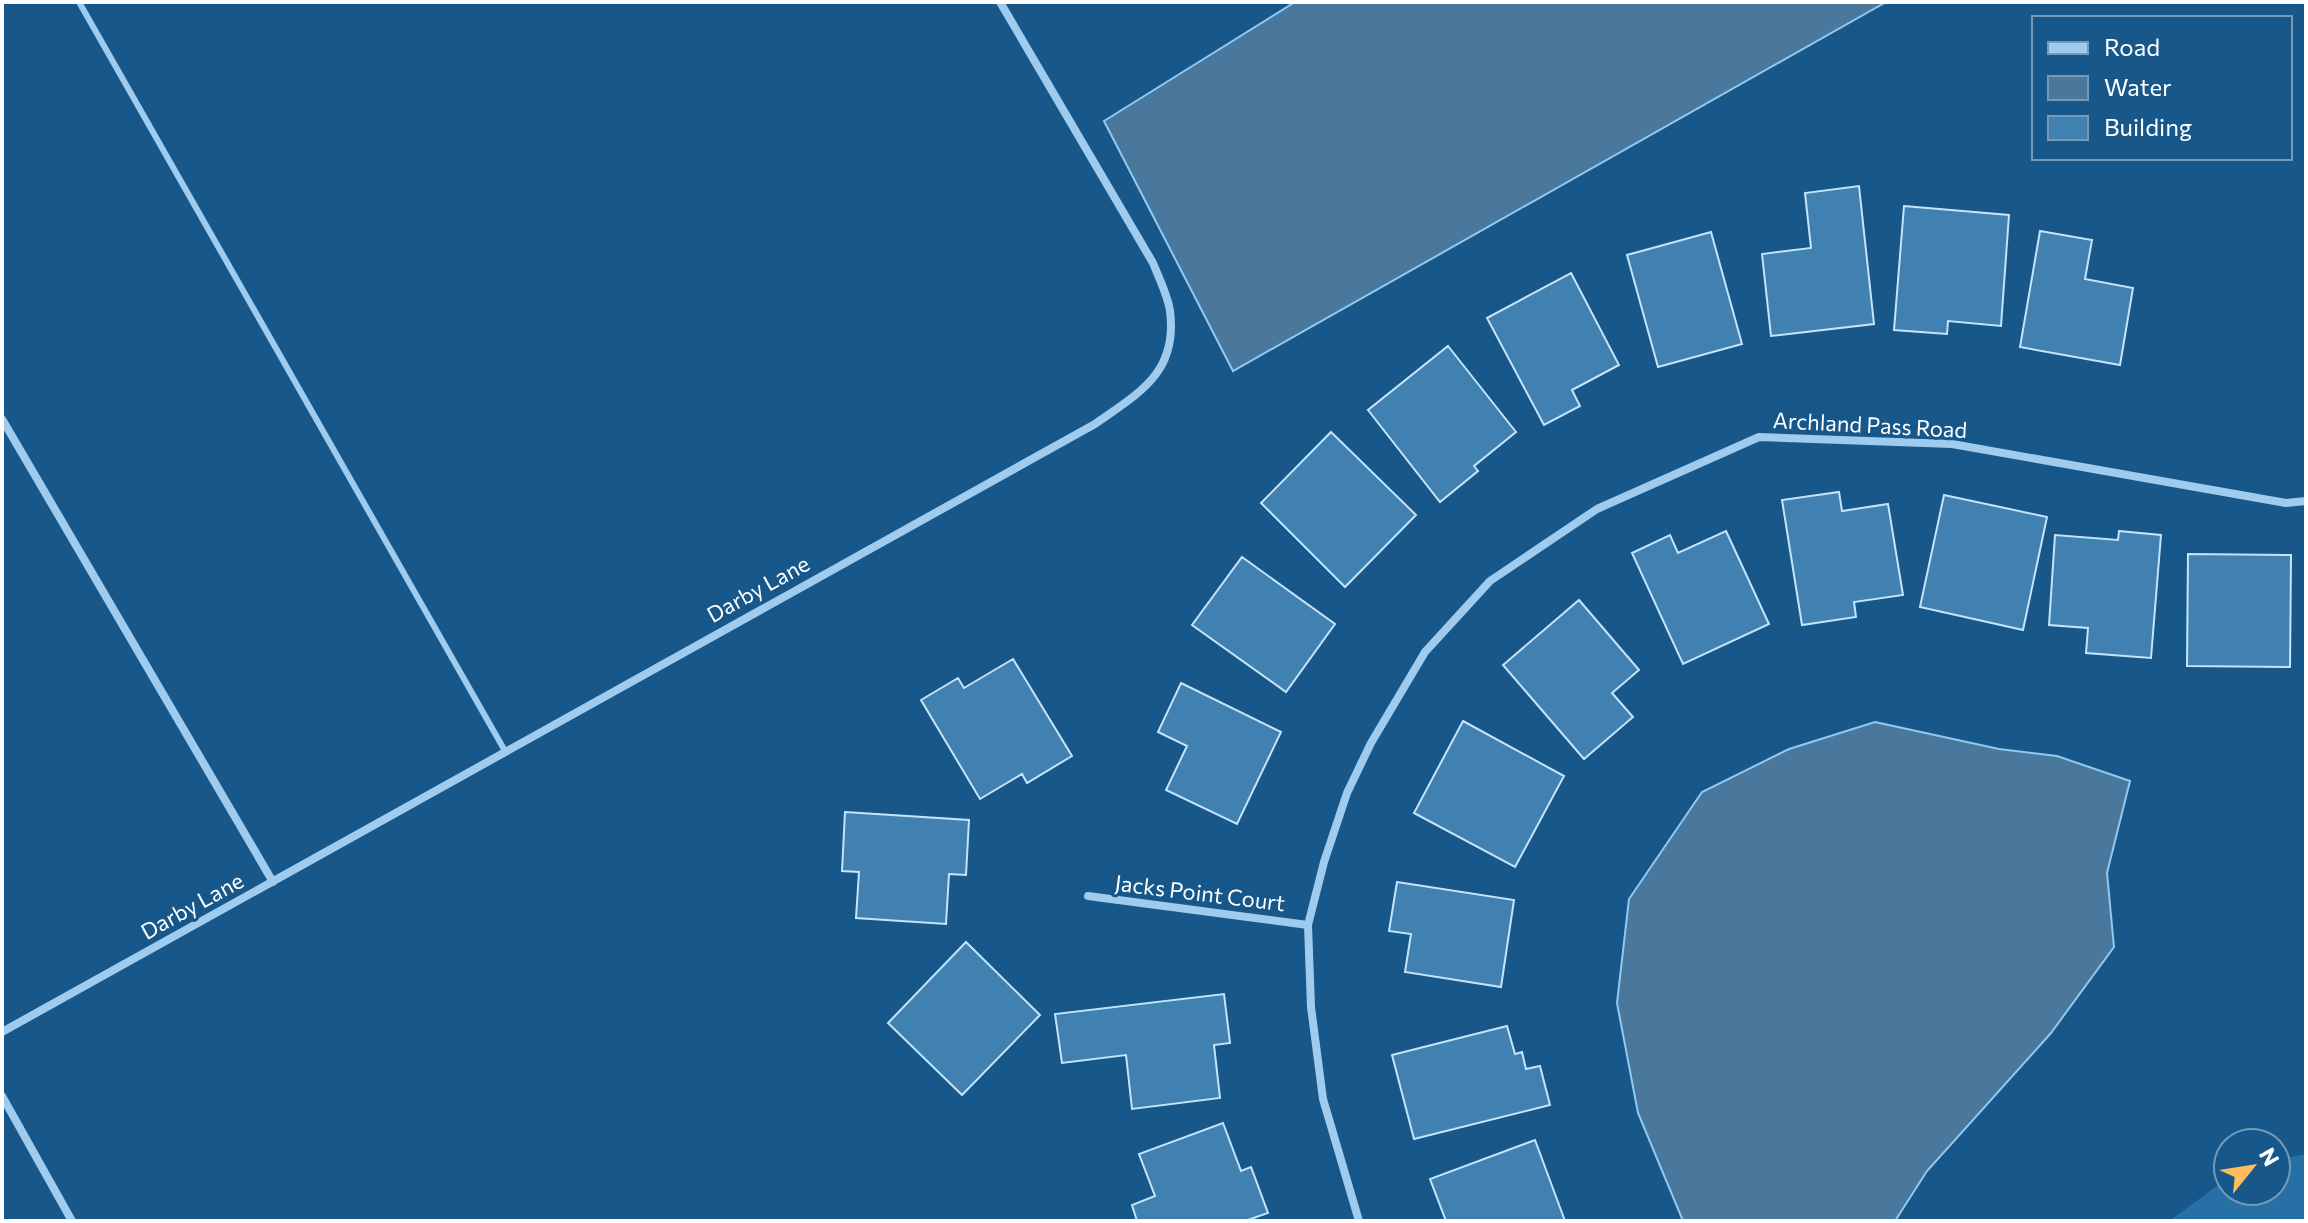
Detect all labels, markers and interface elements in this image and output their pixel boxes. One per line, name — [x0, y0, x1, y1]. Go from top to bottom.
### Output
legend — [2032, 16, 2292, 160]
text: Road — [2104, 32, 2160, 61]
text: Water — [2104, 72, 2172, 101]
text: Building — [2104, 112, 2192, 141]
street label: Archland Pass Road — [1772, 406, 1968, 443]
street label: Darby Lane — [702, 549, 814, 628]
street label: Darby Lane — [136, 866, 248, 945]
street label: Jacks Point Court — [1113, 869, 1287, 916]
north arrow — [2212, 1127, 2292, 1207]
text: N — [2254, 1143, 2286, 1171]

